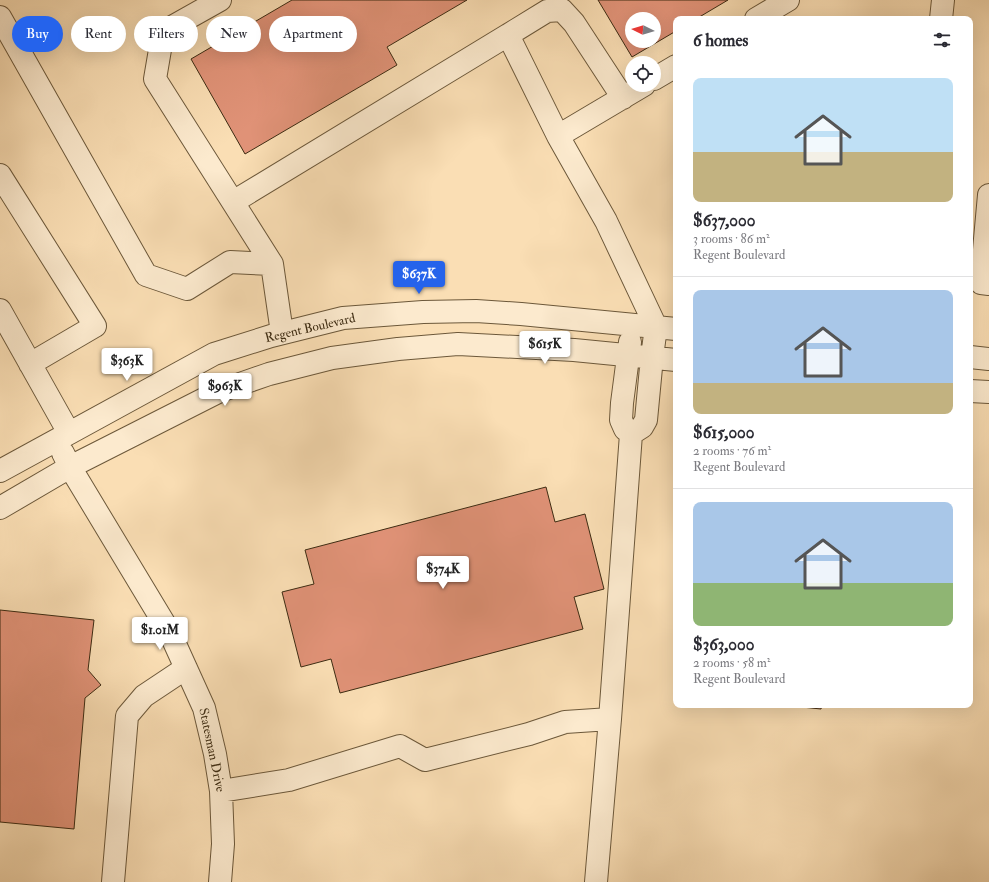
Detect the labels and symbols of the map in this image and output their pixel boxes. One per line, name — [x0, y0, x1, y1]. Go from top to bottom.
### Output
north arrow — [625, 12, 661, 48]
pin: $637K — [391, 261, 447, 295]
street label: Regent Boulevard — [263, 310, 357, 346]
pin: $615K — [517, 331, 573, 365]
pin: $363K — [99, 348, 155, 382]
pin: $963K — [197, 373, 253, 407]
pin: $374K — [415, 556, 471, 590]
pin: $1.01M — [127, 617, 193, 651]
street label: Statesman Drive — [195, 707, 229, 794]

